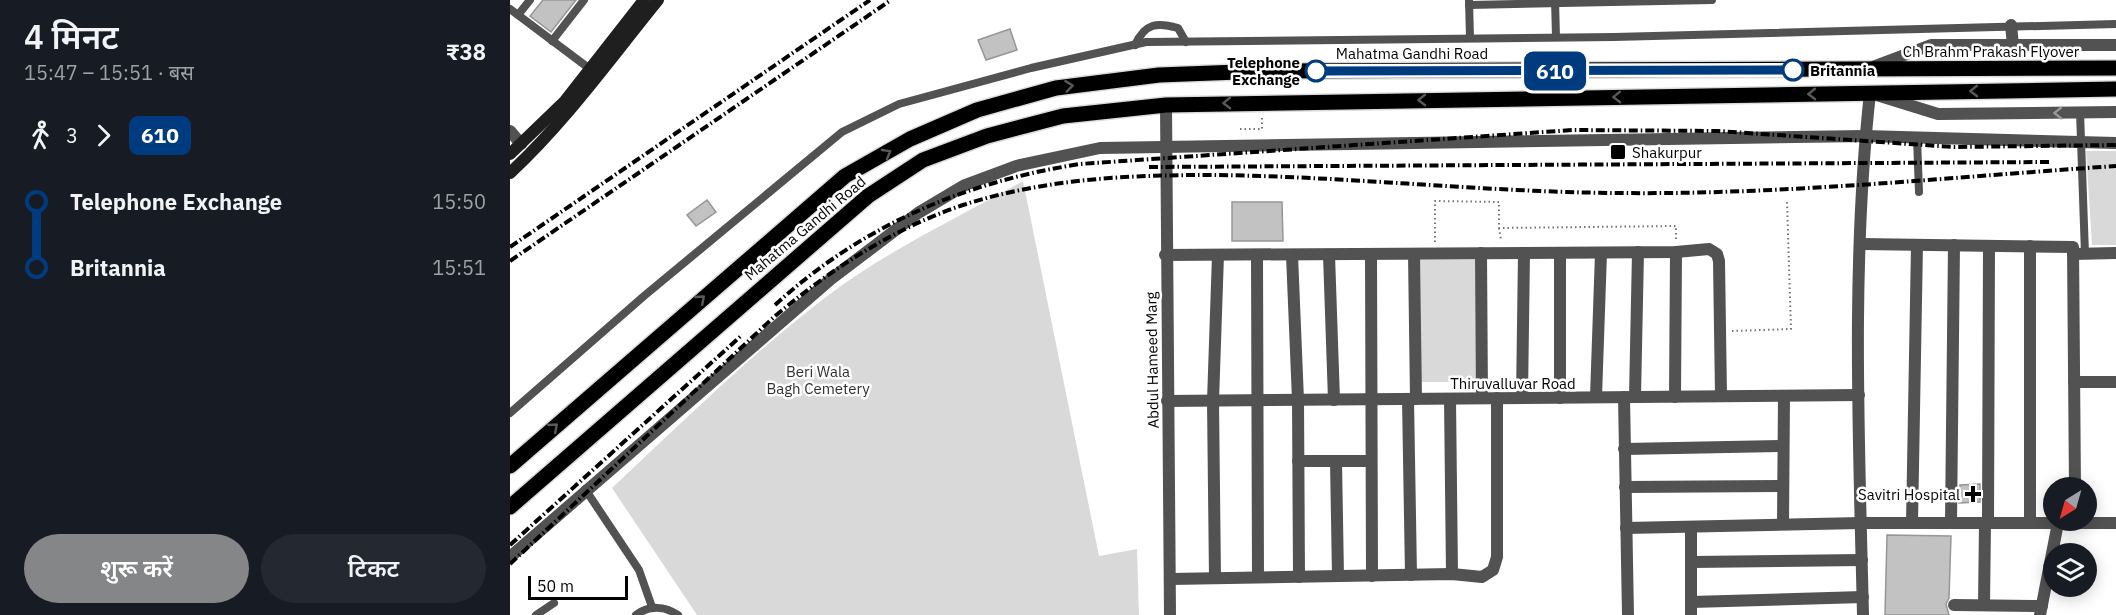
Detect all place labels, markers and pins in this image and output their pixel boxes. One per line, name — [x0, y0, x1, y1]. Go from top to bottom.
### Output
place label: Telephone Exchange — [1227, 53, 1300, 89]
marker: Britannia — [1782, 59, 1804, 81]
marker: Telephone Exchange — [1305, 60, 1327, 82]
place label: Britannia — [1810, 61, 1876, 80]
marker: Shakurpur — [1609, 143, 1627, 161]
place label: Shakurpur — [1632, 143, 1702, 162]
place label: Savitri Hospital — [1858, 485, 1960, 504]
marker: Savitri Hospital — [1964, 485, 1982, 503]

